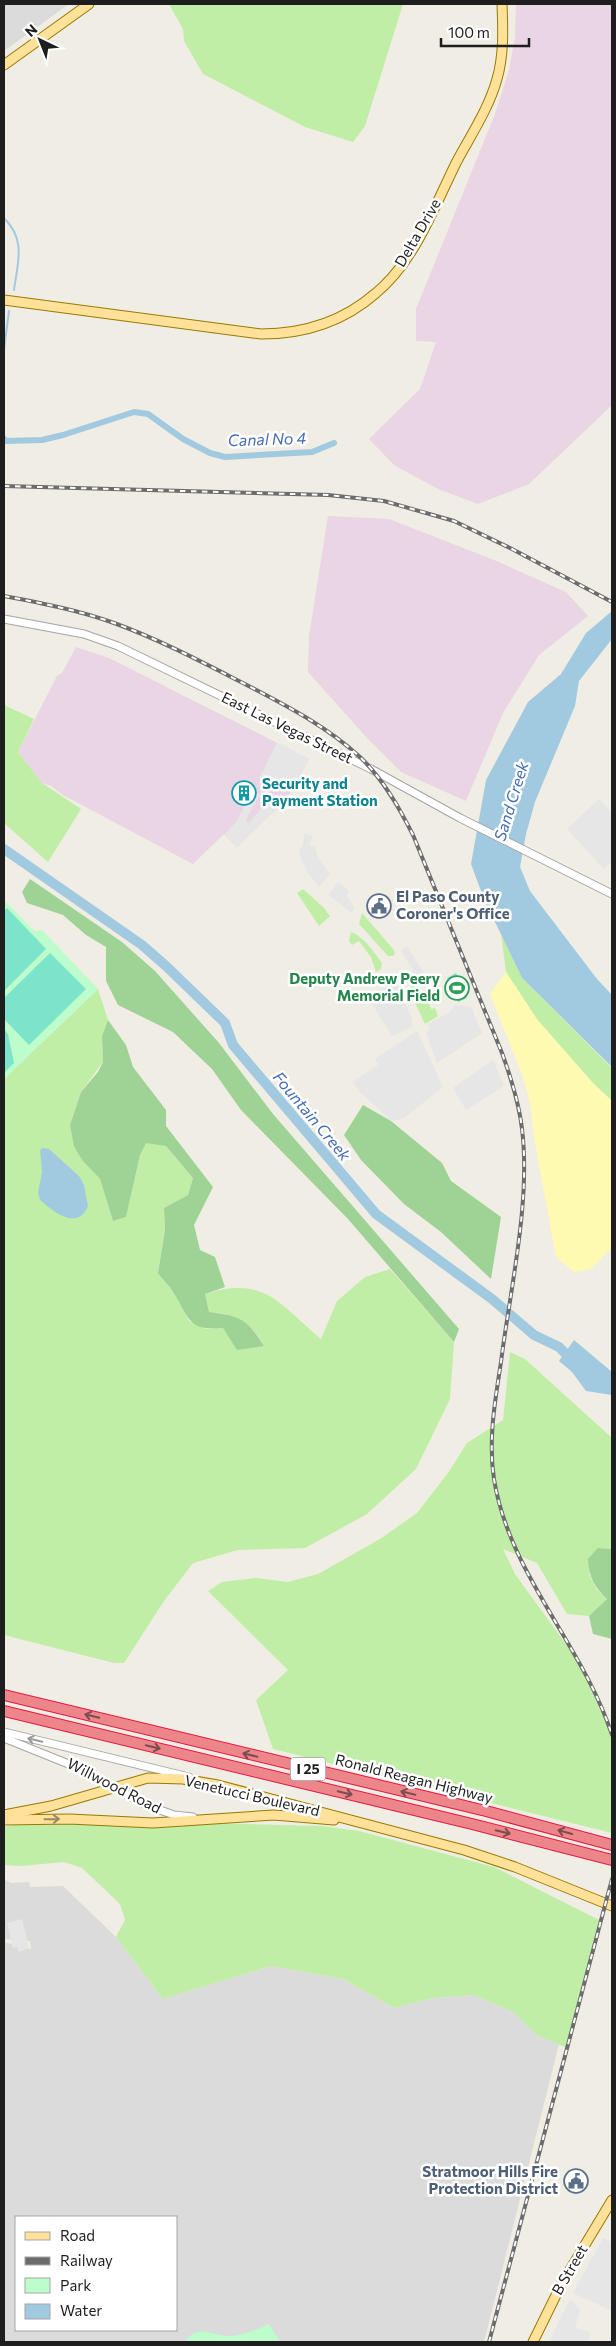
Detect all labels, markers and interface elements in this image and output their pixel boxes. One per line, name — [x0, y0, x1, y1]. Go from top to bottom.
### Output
north arrow — [15, 15, 65, 65]
scale bar — [441, 15, 528, 47]
text: N — [21, 20, 40, 40]
text: 100 m — [448, 23, 490, 41]
street label: Delta Drive — [390, 195, 444, 270]
water label: Canal No 4 — [228, 428, 307, 449]
street label: East Las Vegas Street — [219, 687, 356, 767]
water label: Sand Creek — [489, 759, 532, 843]
place label: Security and Payment Station — [262, 774, 378, 809]
building icon: Security and Payment Station — [231, 780, 257, 806]
place label: El Paso County Coroner's Office — [396, 887, 510, 922]
public building icon: El Paso County Coroner's Office — [366, 893, 392, 919]
place label: Deputy Andrew Peery Memorial Field — [289, 969, 441, 1004]
sports icon: Deputy Andrew Peery Memorial Field — [444, 975, 470, 1001]
water label: Fountain Creek — [270, 1067, 355, 1164]
one-way arrow — [84, 1711, 100, 1720]
one-way arrow — [28, 1735, 44, 1744]
one-way arrow — [145, 1743, 161, 1752]
one-way arrow — [242, 1750, 258, 1759]
street label: Ronald Reagan Highway — [334, 1750, 495, 1806]
street label: Willwood Road — [64, 1754, 164, 1817]
road number: I 25 — [290, 1758, 326, 1780]
street label: Venetucci Boulevard — [183, 1771, 321, 1819]
one-way arrow — [400, 1788, 416, 1797]
one-way arrow — [337, 1789, 353, 1798]
one-way arrow — [44, 1814, 60, 1824]
one-way arrow — [495, 1827, 511, 1837]
one-way arrow — [558, 1827, 574, 1836]
place label: Stratmoor Hills Fire Protection District — [422, 2162, 558, 2197]
public building icon: Stratmoor Hills Fire Protection District — [563, 2168, 589, 2194]
legend — [15, 2216, 178, 2331]
text: Road — [60, 2226, 95, 2244]
street label: B Street — [548, 2241, 591, 2298]
text: Railway — [60, 2251, 113, 2269]
text: Park — [60, 2276, 91, 2294]
text: Water — [60, 2301, 102, 2319]

